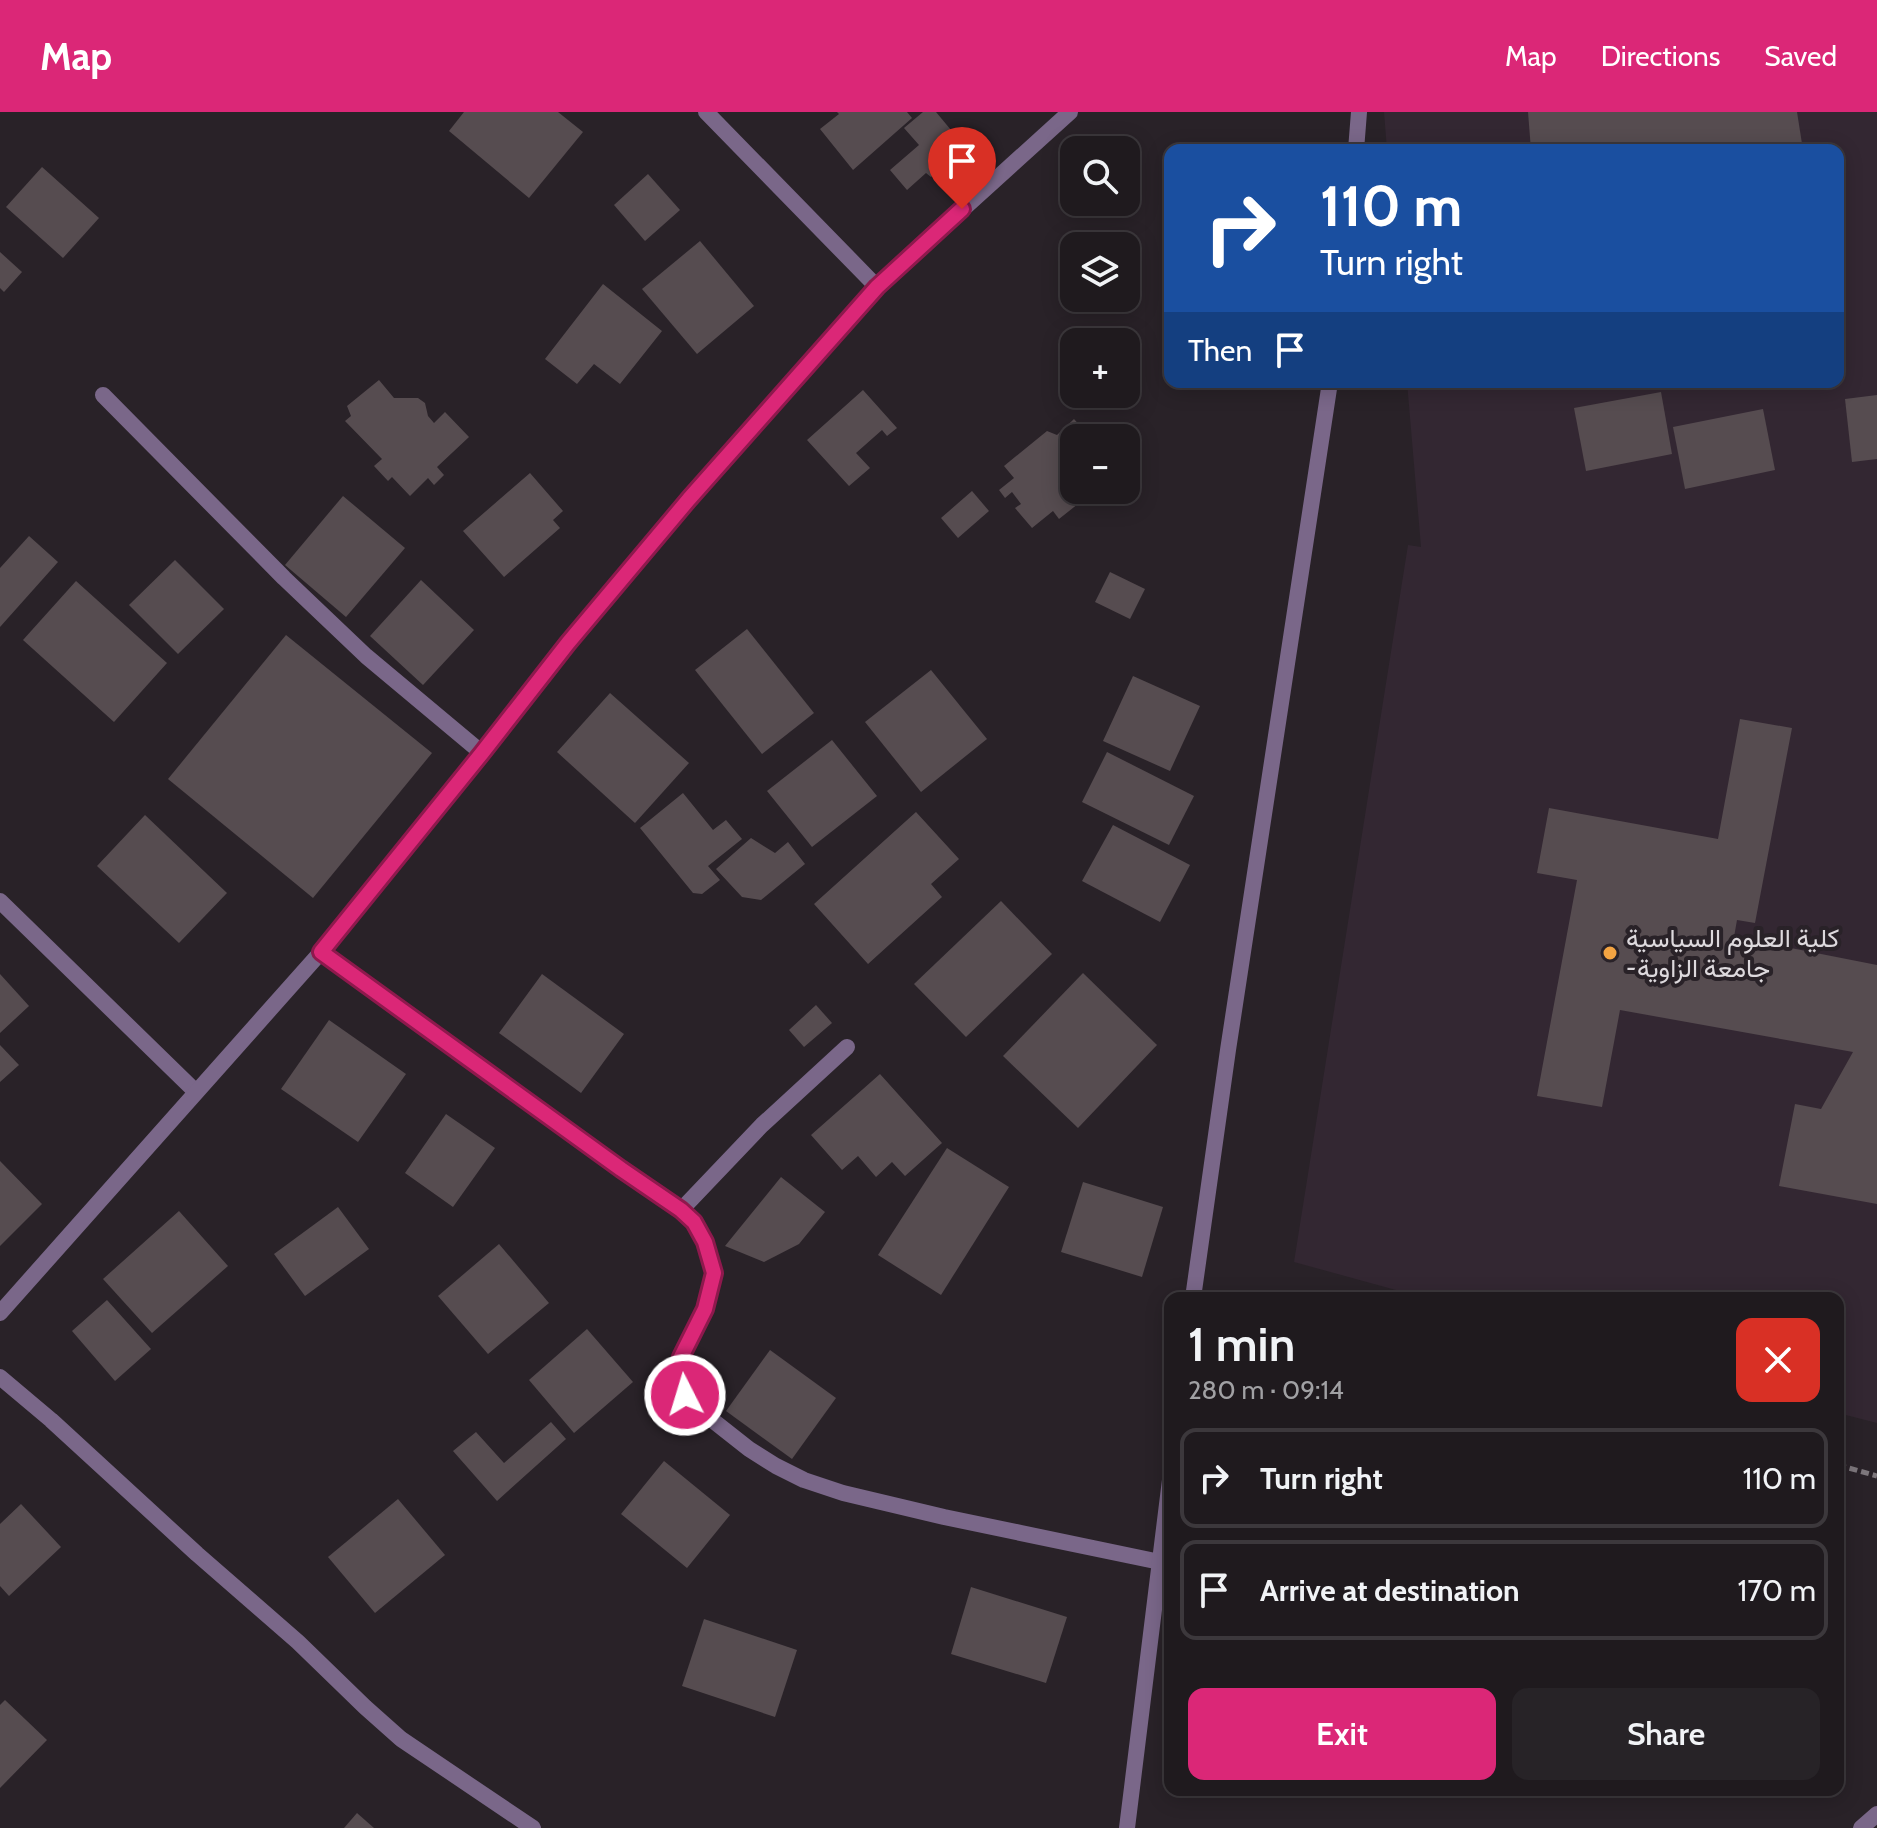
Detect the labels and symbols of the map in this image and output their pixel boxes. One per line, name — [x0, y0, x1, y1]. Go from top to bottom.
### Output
pin — [928, 127, 996, 209]
place label: كلية العلوم السياسية -جامعة الزاوية — [1626, 922, 1839, 984]
marker: كلية العلوم السياسية -جامعة الزاوية — [1601, 944, 1619, 962]
position arrow — [643, 1353, 727, 1437]

